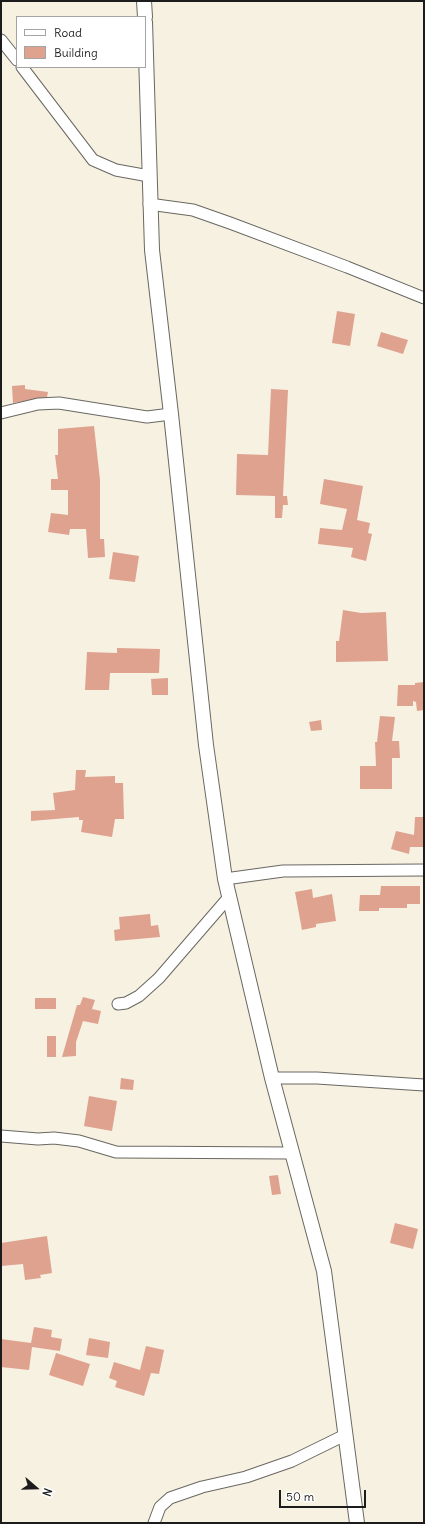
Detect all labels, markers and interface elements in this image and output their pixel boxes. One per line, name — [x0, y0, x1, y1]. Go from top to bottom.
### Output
legend — [16, 16, 146, 68]
text: Road — [54, 25, 82, 40]
text: Building — [54, 45, 98, 60]
north arrow — [16, 1468, 56, 1508]
scale bar — [281, 1482, 368, 1508]
text: N — [39, 1486, 55, 1498]
text: 50 m — [286, 1489, 314, 1504]

